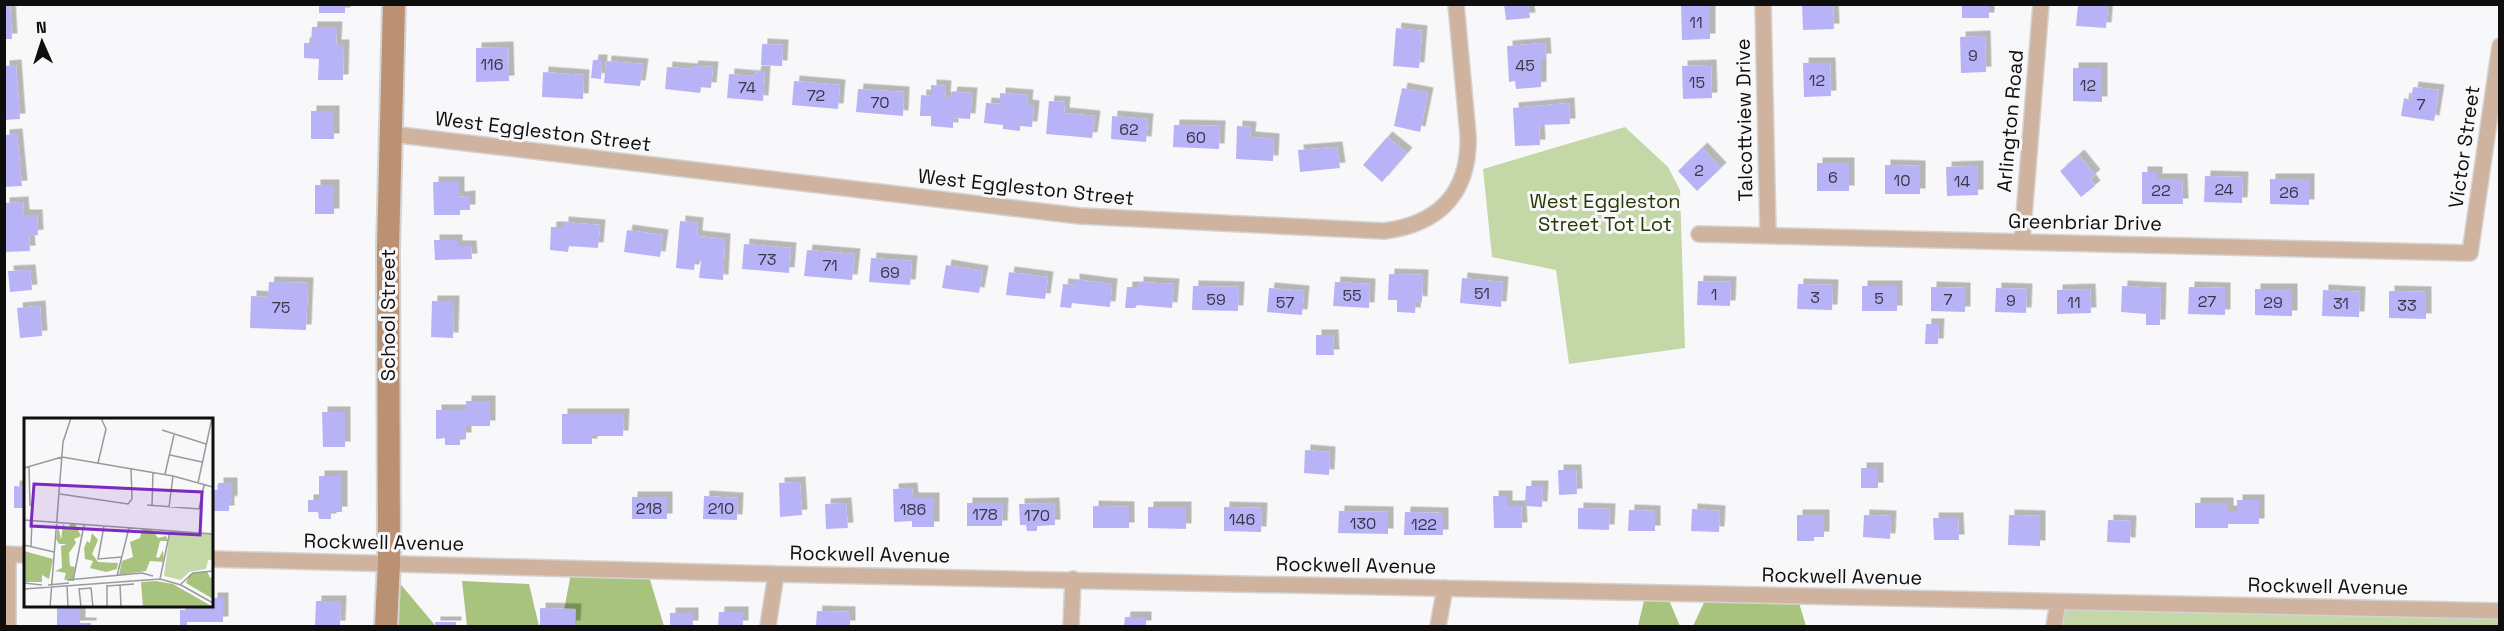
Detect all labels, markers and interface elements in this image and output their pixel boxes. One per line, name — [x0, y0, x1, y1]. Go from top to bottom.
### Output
north arrow — [12, 12, 72, 72]
house number: 11 — [1689, 12, 1703, 33]
text: N — [35, 17, 47, 38]
street label: Talcottview Drive — [1730, 38, 1758, 202]
house number: 9 — [1968, 45, 1978, 66]
street label: Arlington Road — [1991, 49, 2029, 193]
house number: 116 — [480, 54, 504, 75]
house number: 45 — [1515, 55, 1535, 76]
house number: 12 — [1809, 70, 1825, 91]
house number: 15 — [1689, 72, 1705, 93]
house number: 12 — [2080, 75, 2096, 96]
house number: 74 — [738, 77, 756, 98]
street label: Victor Street — [2443, 84, 2485, 210]
house number: 72 — [807, 85, 825, 106]
house number: 70 — [870, 92, 890, 113]
house number: 7 — [2416, 94, 2426, 115]
street label: West Eggleston Street — [434, 105, 652, 157]
house number: 62 — [1119, 119, 1139, 140]
house number: 60 — [1186, 127, 1206, 148]
house number: 2 — [1694, 160, 1704, 181]
street label: West Eggleston Street — [917, 163, 1135, 211]
house number: 6 — [1828, 167, 1838, 188]
house number: 10 — [1894, 170, 1910, 191]
house number: 14 — [1954, 171, 1970, 192]
house number: 24 — [2214, 179, 2234, 200]
house number: 22 — [2151, 180, 2171, 201]
house number: 26 — [2279, 182, 2299, 203]
park label: West Eggleston Street Tot Lot — [1529, 188, 1681, 237]
street label: Greenbriar Drive — [2008, 208, 2162, 236]
street label: School Street — [375, 249, 401, 381]
house number: 73 — [758, 249, 776, 270]
house number: 71 — [822, 255, 838, 276]
house number: 69 — [880, 262, 900, 283]
house number: 51 — [1474, 283, 1490, 304]
house number: 1 — [1711, 284, 1717, 305]
house number: 55 — [1342, 285, 1362, 306]
house number: 3 — [1810, 287, 1820, 308]
house number: 5 — [1874, 288, 1884, 309]
house number: 59 — [1206, 289, 1226, 310]
house number: 7 — [1943, 289, 1953, 310]
house number: 9 — [2006, 290, 2016, 311]
house number: 27 — [2198, 291, 2216, 312]
house number: 57 — [1276, 292, 1294, 313]
house number: 11 — [2067, 292, 2081, 313]
house number: 29 — [2263, 292, 2283, 313]
house number: 31 — [2333, 293, 2349, 314]
house number: 33 — [2397, 295, 2417, 316]
house number: 75 — [272, 297, 290, 318]
inset map — [24, 418, 213, 607]
house number: 218 — [636, 498, 662, 519]
house number: 210 — [708, 498, 734, 519]
house number: 186 — [900, 499, 926, 520]
house number: 178 — [972, 504, 998, 525]
house number: 170 — [1024, 505, 1050, 526]
house number: 146 — [1229, 509, 1255, 530]
house number: 130 — [1350, 513, 1376, 534]
house number: 122 — [1411, 514, 1437, 535]
street label: Rockwell Avenue — [303, 528, 465, 556]
street label: Rockwell Avenue — [789, 540, 951, 568]
street label: Rockwell Avenue — [1275, 551, 1437, 579]
street label: Rockwell Avenue — [1761, 562, 1923, 590]
street label: Rockwell Avenue — [2247, 572, 2409, 600]

